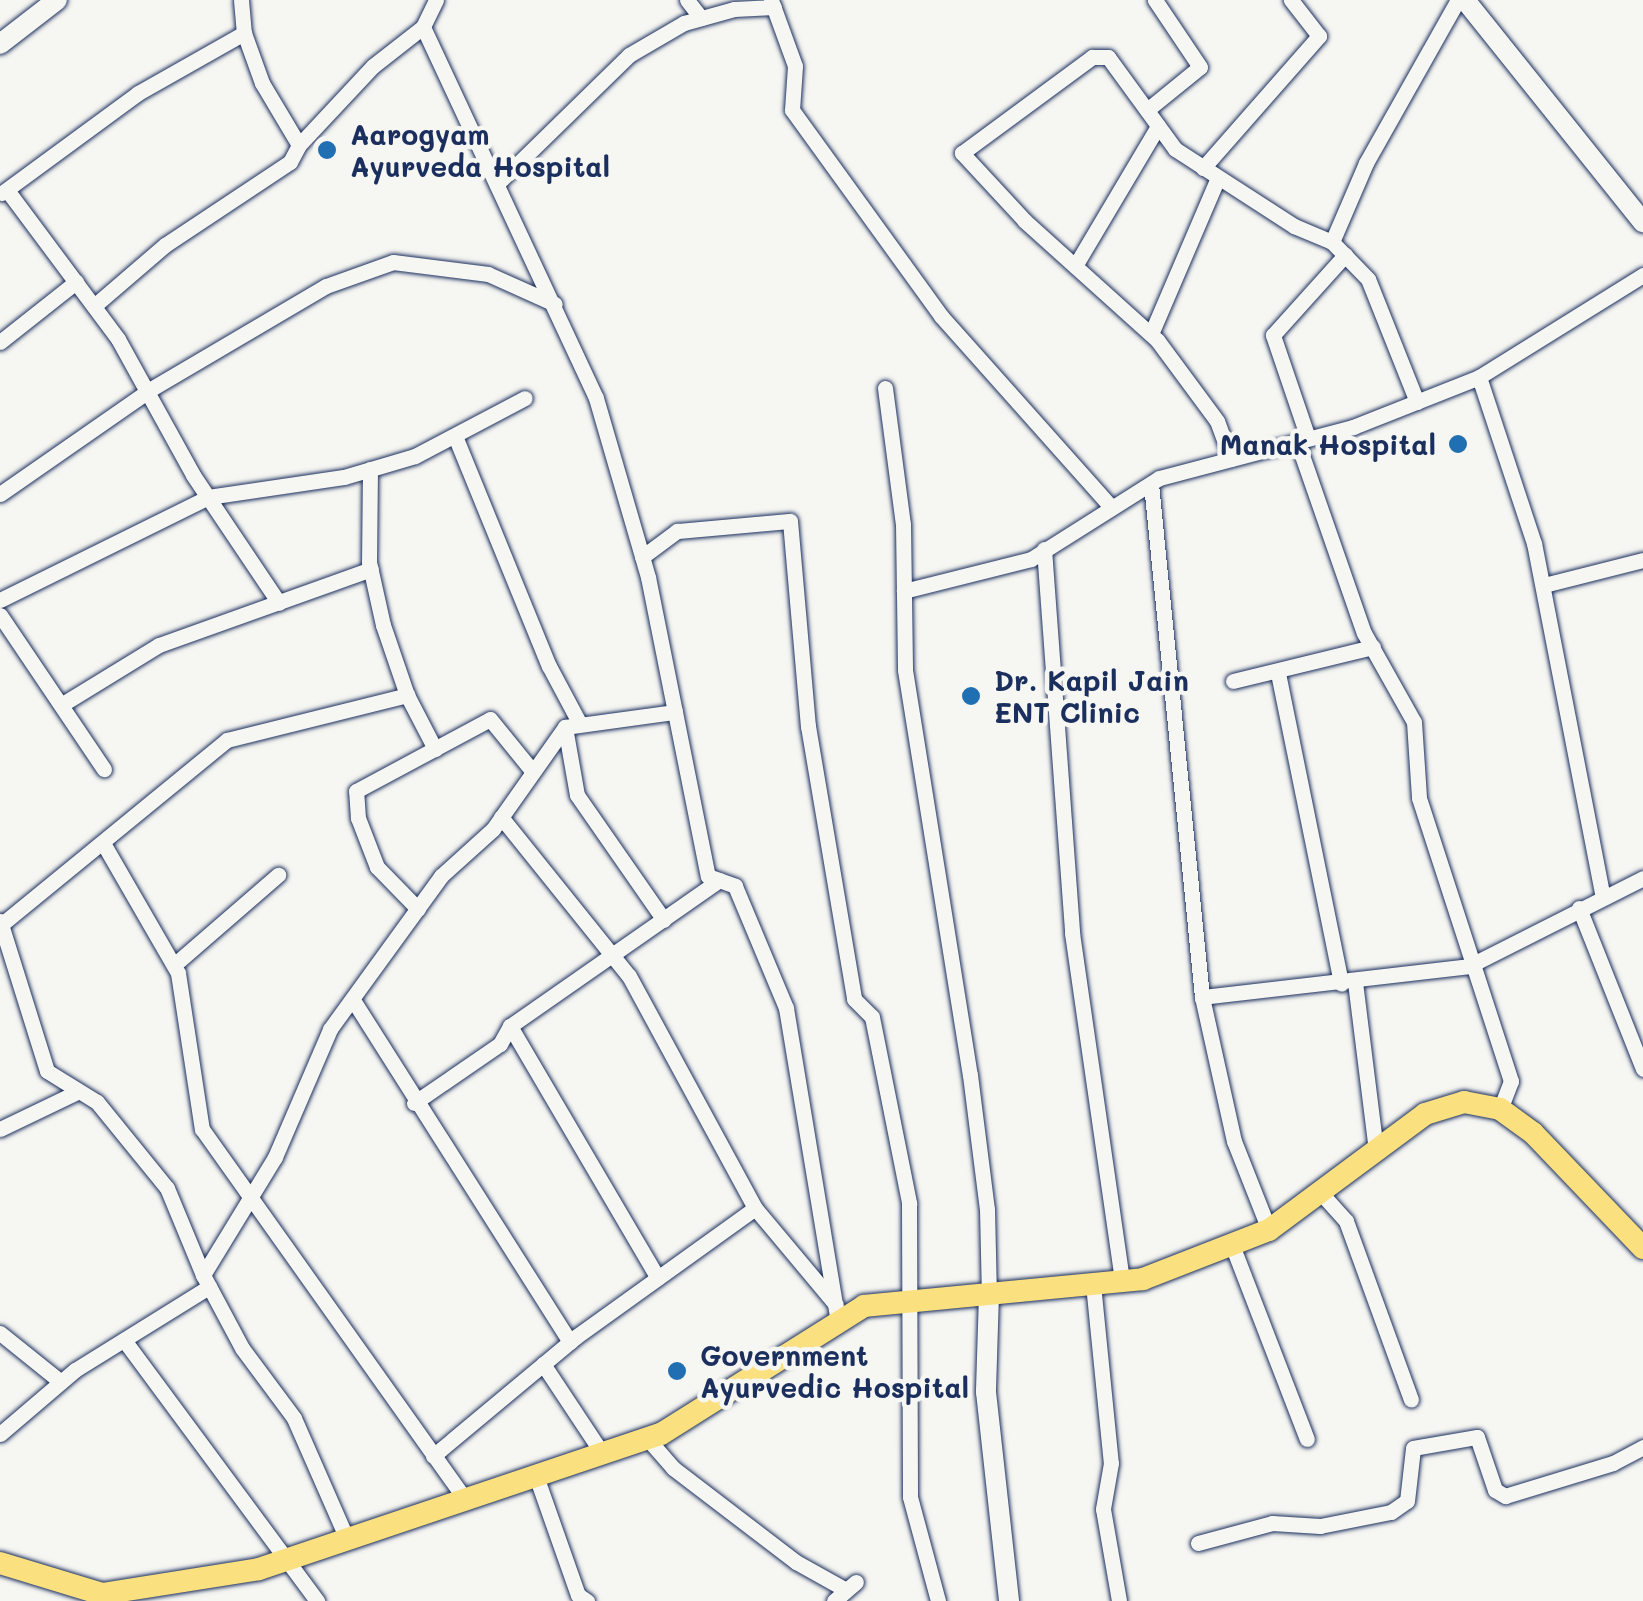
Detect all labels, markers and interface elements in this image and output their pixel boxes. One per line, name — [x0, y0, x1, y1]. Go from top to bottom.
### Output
place label: Aarogyam Ayurveda Hospital — [350, 117, 610, 183]
marker: Aarogyam Ayurveda Hospital — [314, 137, 340, 163]
place label: Manak Hospital — [1220, 427, 1436, 461]
marker: Manak Hospital — [1445, 431, 1471, 457]
place label: Dr. Kapil Jain ENT Clinic — [994, 663, 1189, 729]
marker: Dr. Kapil Jain ENT Clinic — [958, 683, 984, 709]
place label: Government Ayurvedic Hospital — [700, 1338, 969, 1404]
marker: Government Ayurvedic Hospital — [664, 1358, 690, 1384]

